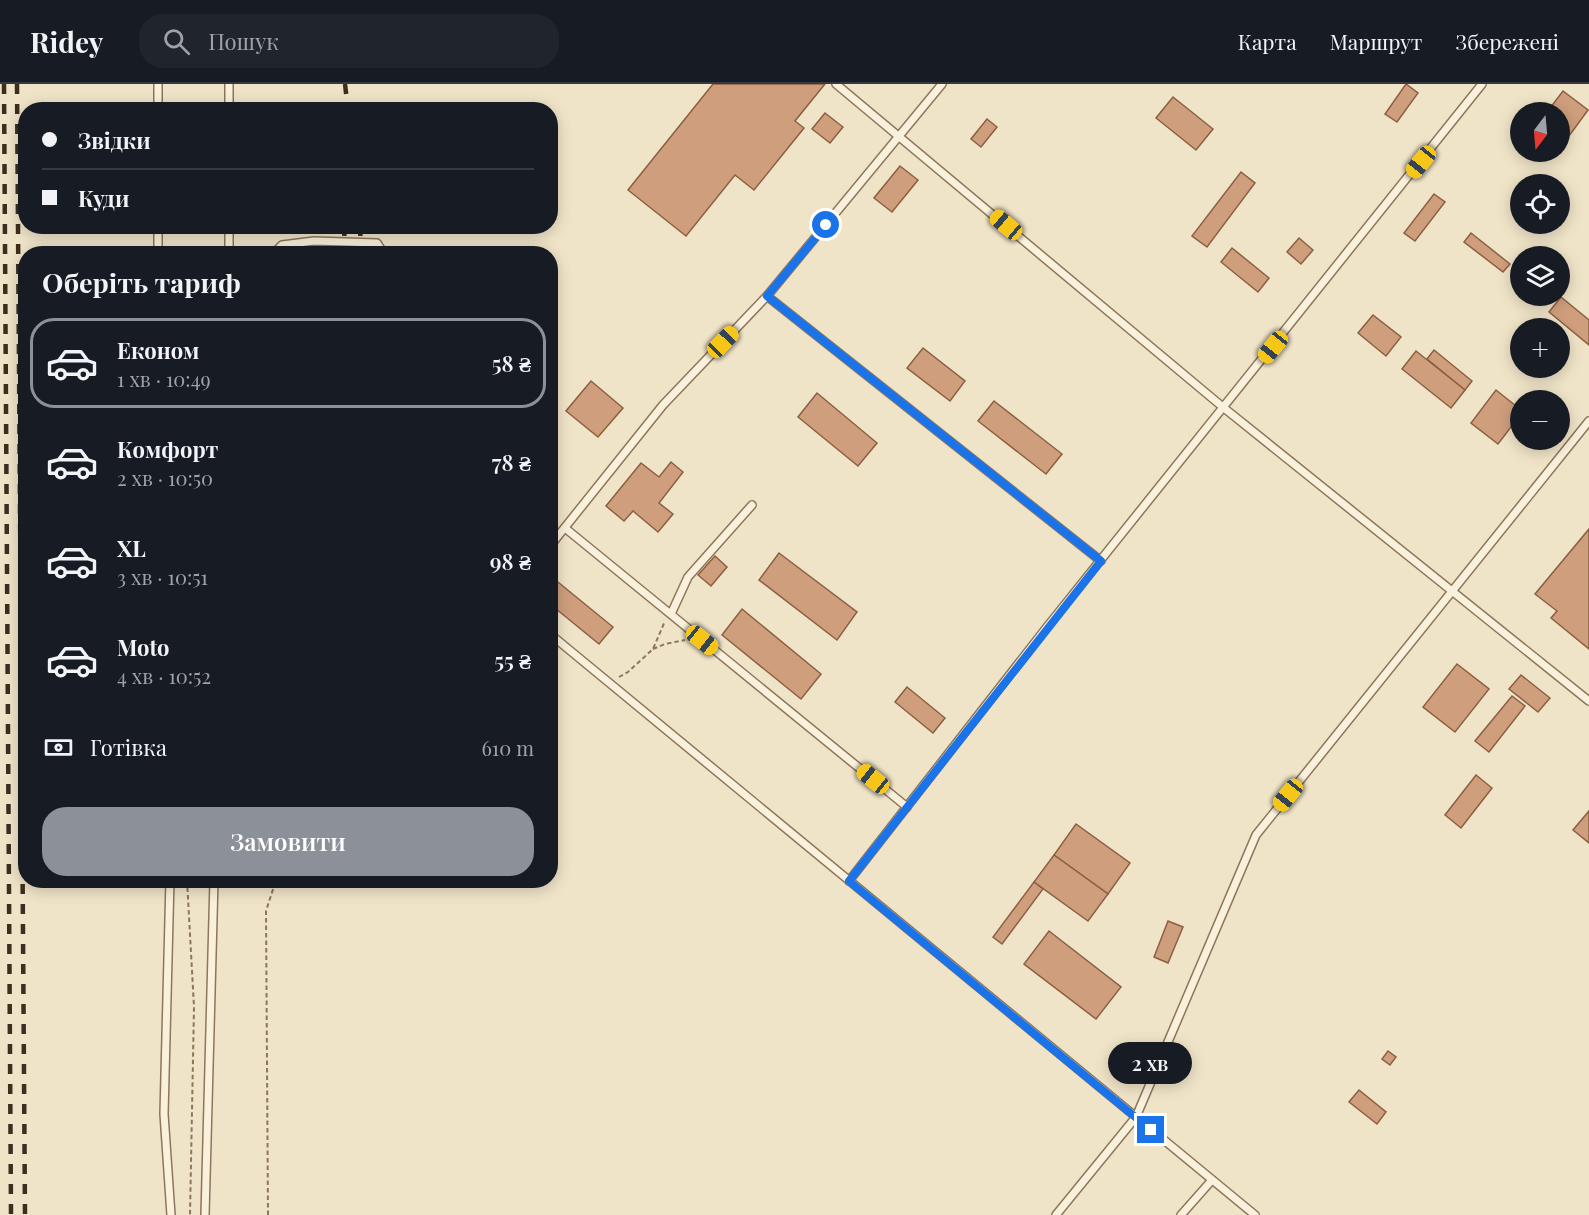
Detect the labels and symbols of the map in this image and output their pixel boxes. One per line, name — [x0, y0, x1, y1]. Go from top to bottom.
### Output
north arrow — [1510, 102, 1570, 162]
car — [1403, 142, 1439, 182]
car — [986, 207, 1026, 243]
route start — [812, 211, 839, 238]
car — [704, 323, 742, 361]
car — [1255, 327, 1291, 367]
car — [682, 622, 722, 658]
car — [853, 761, 893, 797]
car — [1270, 775, 1306, 815]
callout: 2 хв — [1109, 1043, 1193, 1085]
route end — [1137, 1116, 1164, 1143]

